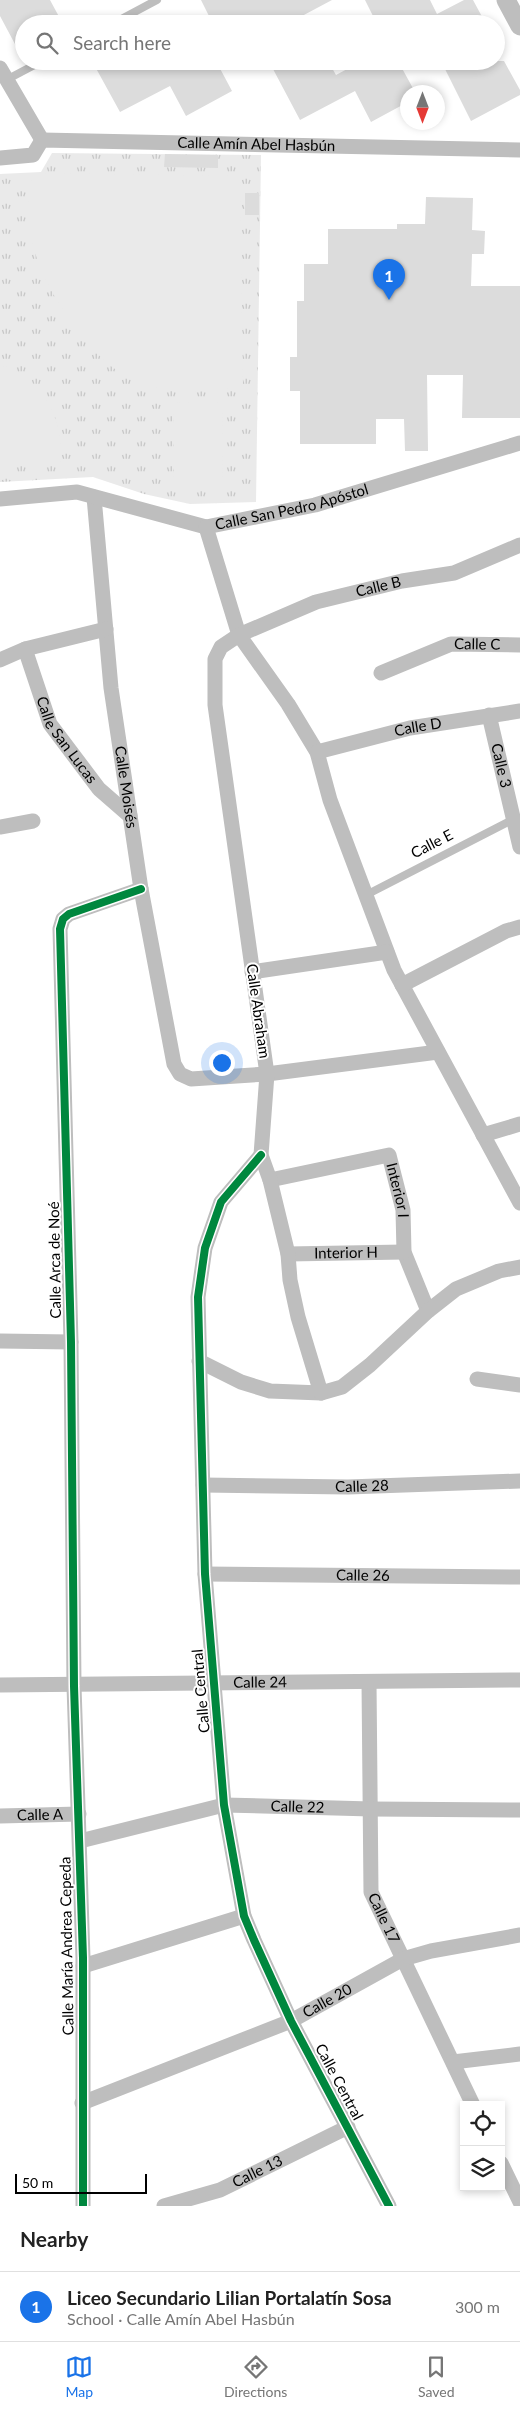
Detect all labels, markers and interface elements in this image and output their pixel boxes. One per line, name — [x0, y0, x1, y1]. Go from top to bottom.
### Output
search box — [15, 15, 505, 70]
icon: search — [33, 29, 61, 57]
text: Search here — [73, 31, 171, 54]
north arrow — [400, 85, 445, 130]
street label: Calle Amín Abel Hasbún — [177, 133, 335, 154]
pin: 1 — [373, 259, 405, 300]
street label: Calle San Pedro Apóstol — [213, 479, 370, 533]
street label: Calle B — [354, 572, 403, 600]
street label: Calle C — [454, 634, 501, 653]
street label: Calle San Lucas — [33, 694, 102, 787]
street label: Calle D — [392, 713, 443, 740]
street label: Calle 3 — [488, 741, 516, 789]
street label: Calle Moisés — [112, 745, 142, 829]
street label: Calle E — [407, 825, 456, 861]
street label: Calle Abraham — [243, 962, 275, 1059]
your location — [209, 1050, 235, 1076]
street label: Interior I — [383, 1160, 413, 1218]
street label: Calle Arca de Noé — [44, 1201, 64, 1319]
street label: Interior H — [314, 1242, 378, 1262]
street label: Calle 28 — [335, 1476, 389, 1495]
street label: Calle 26 — [336, 1565, 390, 1584]
street label: Calle Central — [187, 1648, 213, 1734]
street label: Calle 24 — [233, 1672, 287, 1691]
street label: Calle 22 — [270, 1796, 325, 1816]
street label: Calle A — [17, 1804, 64, 1824]
street label: Calle María Andrea Cepeda — [55, 1857, 77, 2035]
street label: Calle 17 — [365, 1890, 404, 1946]
street label: Calle 20 — [299, 1979, 355, 2021]
street label: Calle Central — [312, 2040, 368, 2123]
map controls — [460, 2101, 505, 2191]
button: locate — [460, 2101, 505, 2146]
button: layers — [460, 2146, 505, 2191]
street label: Calle 13 — [229, 2151, 285, 2191]
scale bar — [15, 2171, 148, 2194]
text: 50 m — [22, 2174, 53, 2191]
text: Nearby — [20, 2226, 88, 2251]
text: Liceo Secundario Lilian Portalatín Sosa — [67, 2286, 392, 2309]
text: 1 — [31, 2297, 41, 2316]
text: 300 m — [455, 2297, 500, 2316]
text: School · Calle Amín Abel Hasbún — [67, 2309, 295, 2328]
tab: Map — [65, 2353, 93, 2400]
tab: Directions — [224, 2353, 287, 2400]
tab: Saved — [418, 2353, 455, 2400]

